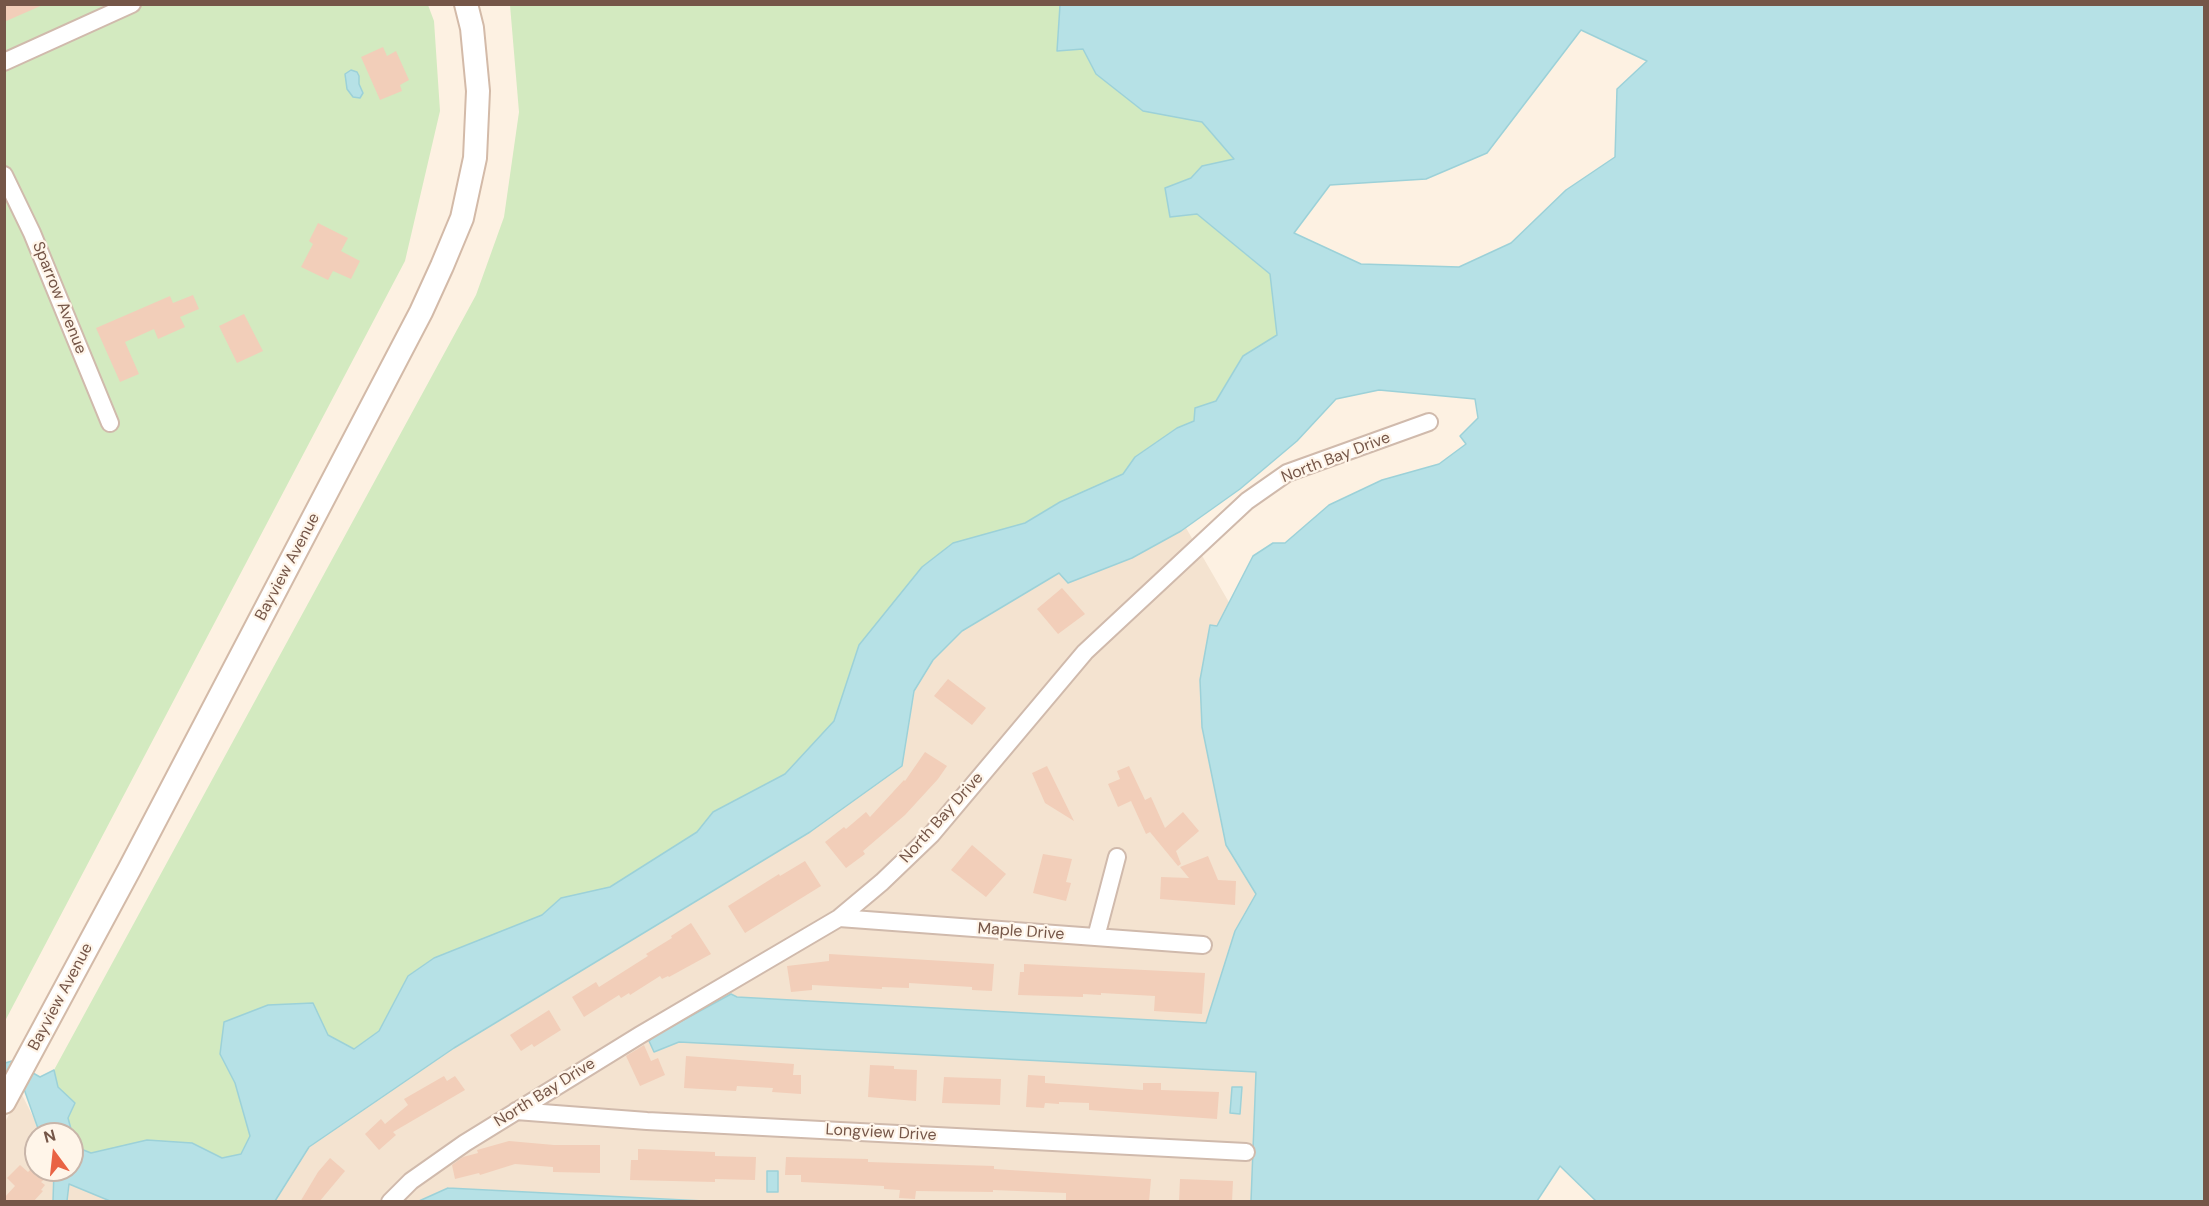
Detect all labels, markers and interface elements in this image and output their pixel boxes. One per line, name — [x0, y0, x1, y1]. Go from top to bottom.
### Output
street label: Sparrow Avenue — [28, 239, 90, 357]
street label: North Bay Drive — [1279, 428, 1393, 488]
street label: Bayview Avenue — [252, 510, 324, 624]
street label: North Bay Drive — [896, 769, 988, 867]
street label: Maple Drive — [977, 919, 1065, 945]
street label: Bayview Avenue — [25, 940, 97, 1054]
street label: North Bay Drive — [491, 1054, 599, 1132]
street label: Longview Drive — [825, 1121, 937, 1145]
north arrow — [24, 1122, 84, 1182]
text: N — [41, 1124, 58, 1148]

